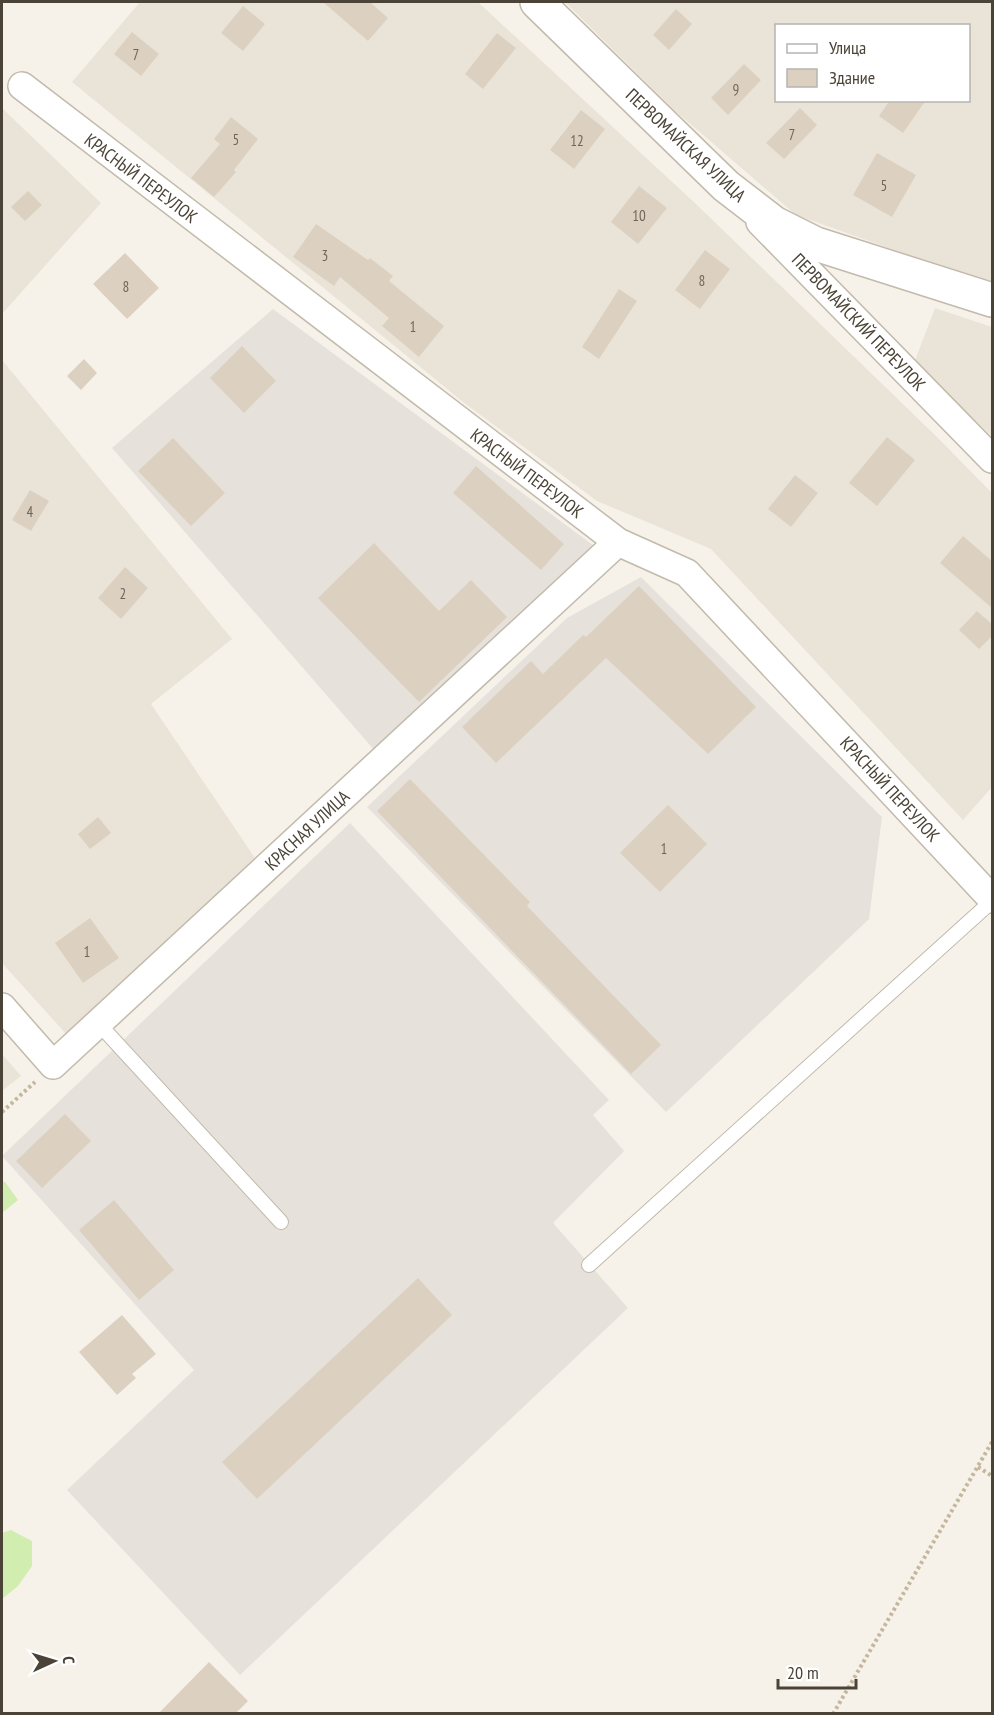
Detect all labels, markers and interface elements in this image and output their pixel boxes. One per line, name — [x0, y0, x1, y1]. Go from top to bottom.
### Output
legend — [775, 24, 970, 102]
text: Улица — [829, 36, 866, 59]
house number: 7 — [133, 45, 139, 64]
text: Здание — [829, 66, 875, 89]
house number: 9 — [733, 80, 739, 99]
street label: ПЕРВОМАЙСКАЯ УЛИЦА — [621, 83, 751, 207]
house number: 7 — [789, 125, 795, 144]
street label: КРАСНЫЙ ПЕРЕУЛОК — [80, 128, 202, 228]
house number: 5 — [233, 130, 239, 149]
house number: 12 — [570, 131, 584, 150]
house number: 5 — [881, 176, 887, 195]
house number: 10 — [632, 206, 646, 225]
house number: 3 — [322, 246, 328, 265]
street label: ПЕРВОМАЙСКИЙ ПЕРЕУЛОК — [787, 248, 931, 396]
house number: 8 — [699, 271, 705, 290]
house number: 8 — [123, 277, 129, 296]
house number: 1 — [410, 317, 416, 336]
street label: КРАСНЫЙ ПЕРЕУЛОК — [466, 423, 588, 523]
house number: 4 — [27, 502, 34, 521]
house number: 2 — [120, 584, 126, 603]
street label: КРАСНЫЙ ПЕРЕУЛОК — [835, 732, 945, 847]
street label: КРАСНАЯ УЛИЦА — [260, 785, 354, 875]
house number: 1 — [661, 839, 667, 858]
house number: 1 — [84, 942, 90, 961]
north arrow — [24, 1631, 84, 1691]
scale bar — [778, 1652, 856, 1690]
text: С — [59, 1656, 79, 1665]
text: 20 m — [787, 1661, 819, 1684]

